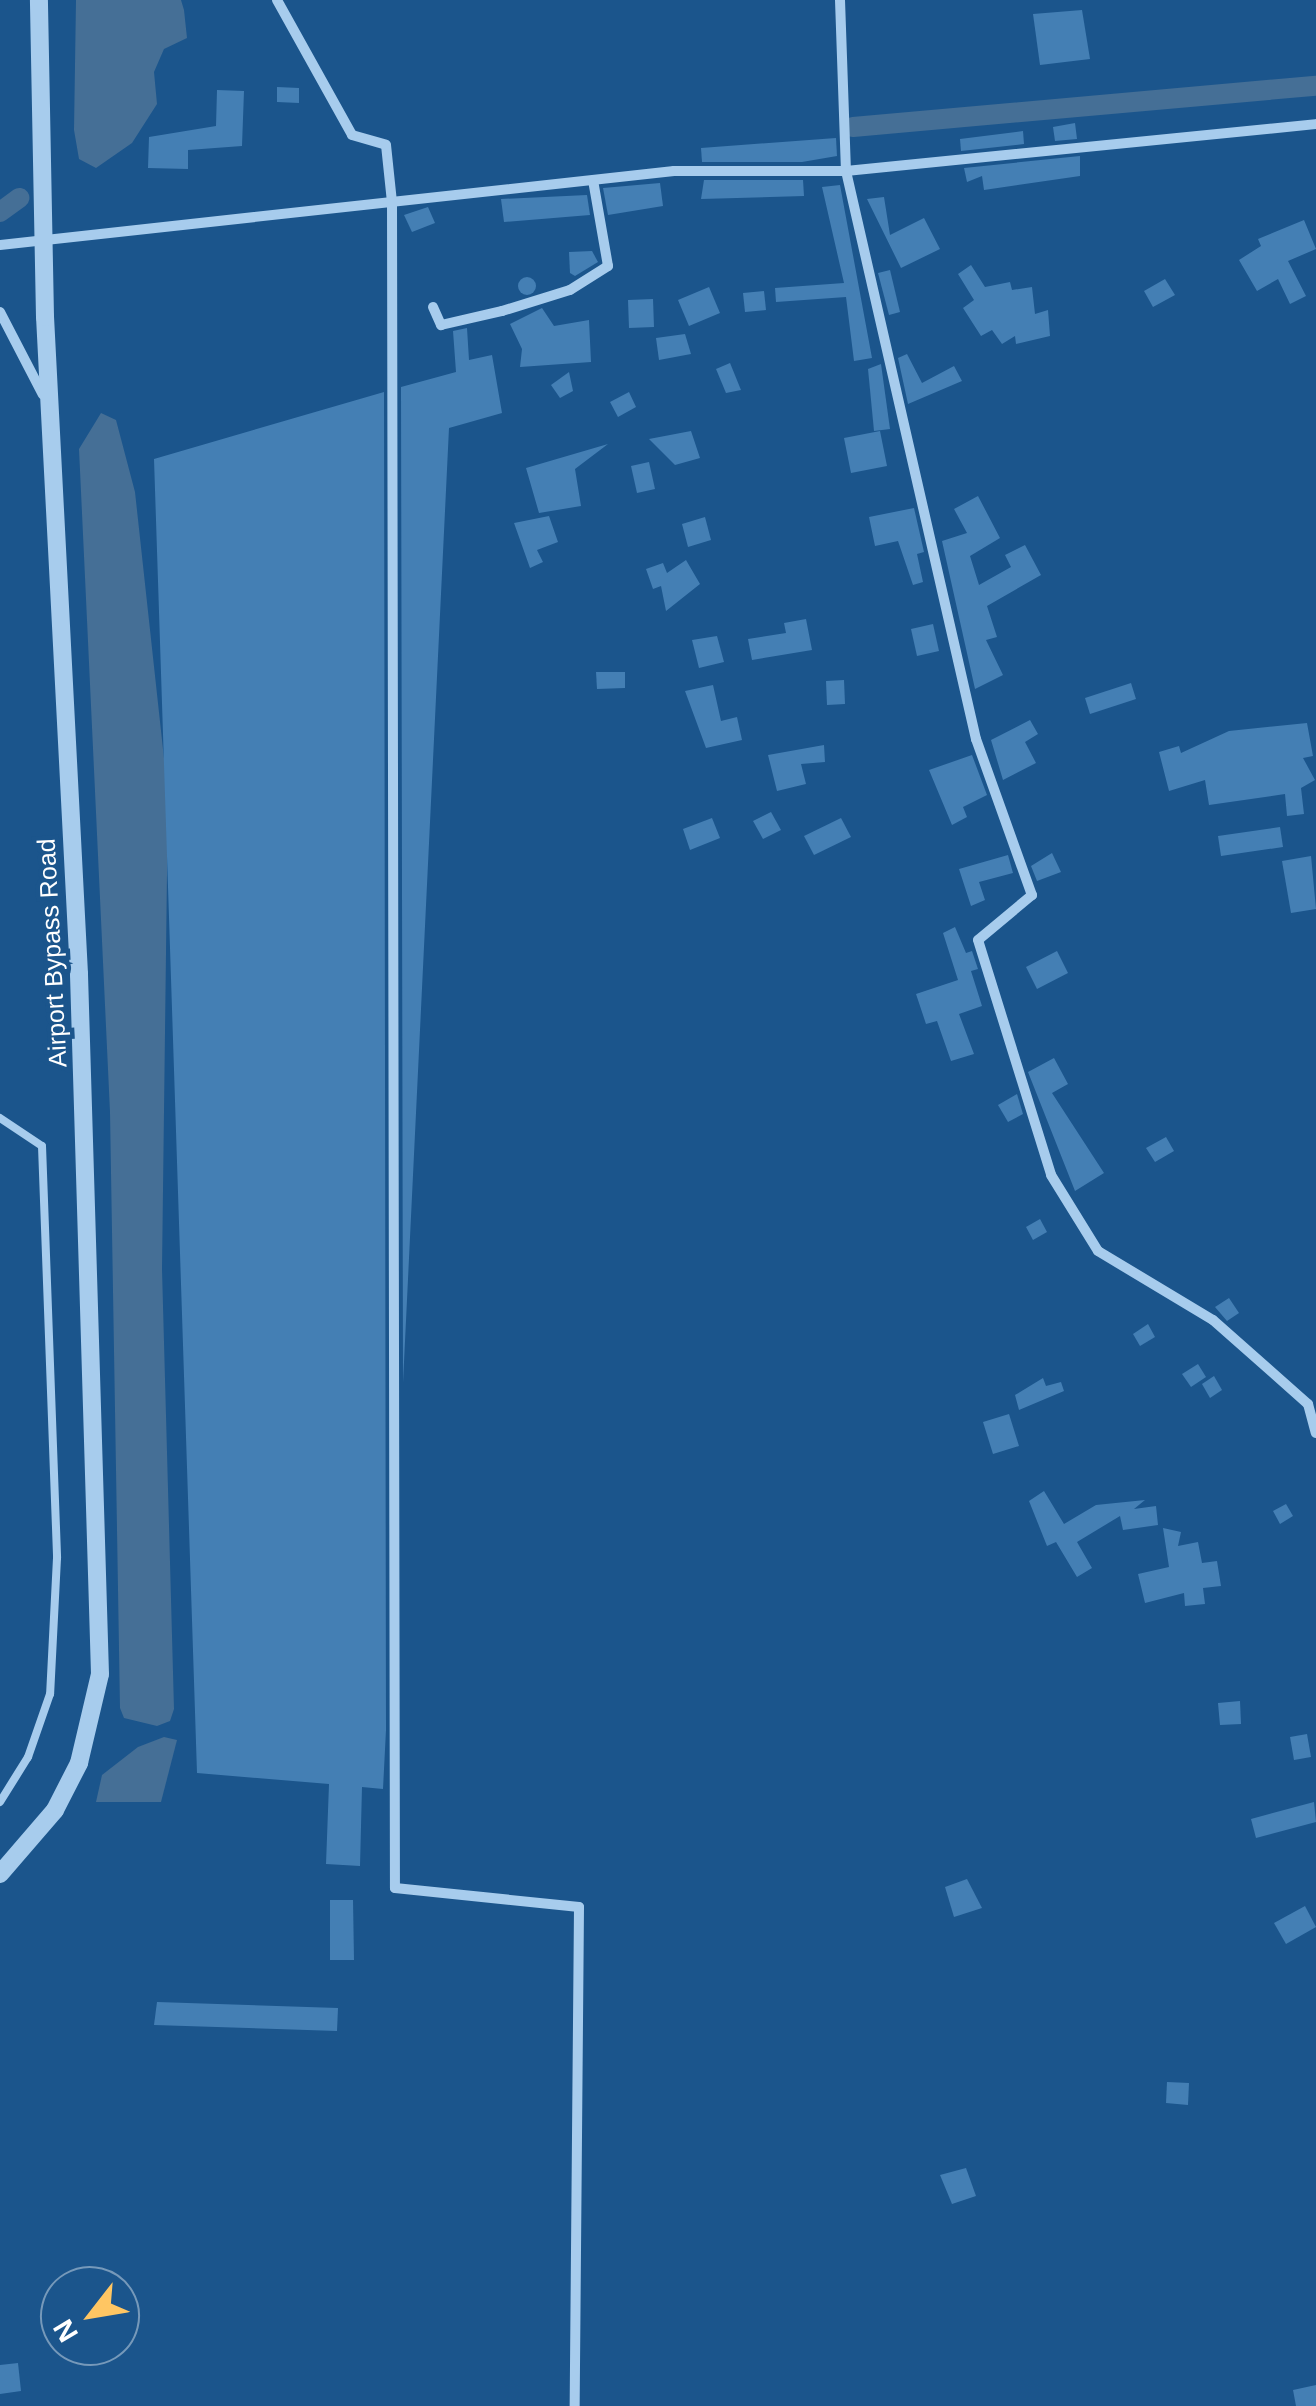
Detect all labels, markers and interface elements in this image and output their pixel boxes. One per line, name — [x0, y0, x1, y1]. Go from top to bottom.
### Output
street label: Airport Bypass Road — [31, 838, 73, 1068]
north arrow — [40, 2266, 140, 2366]
text: N — [47, 2314, 84, 2347]

